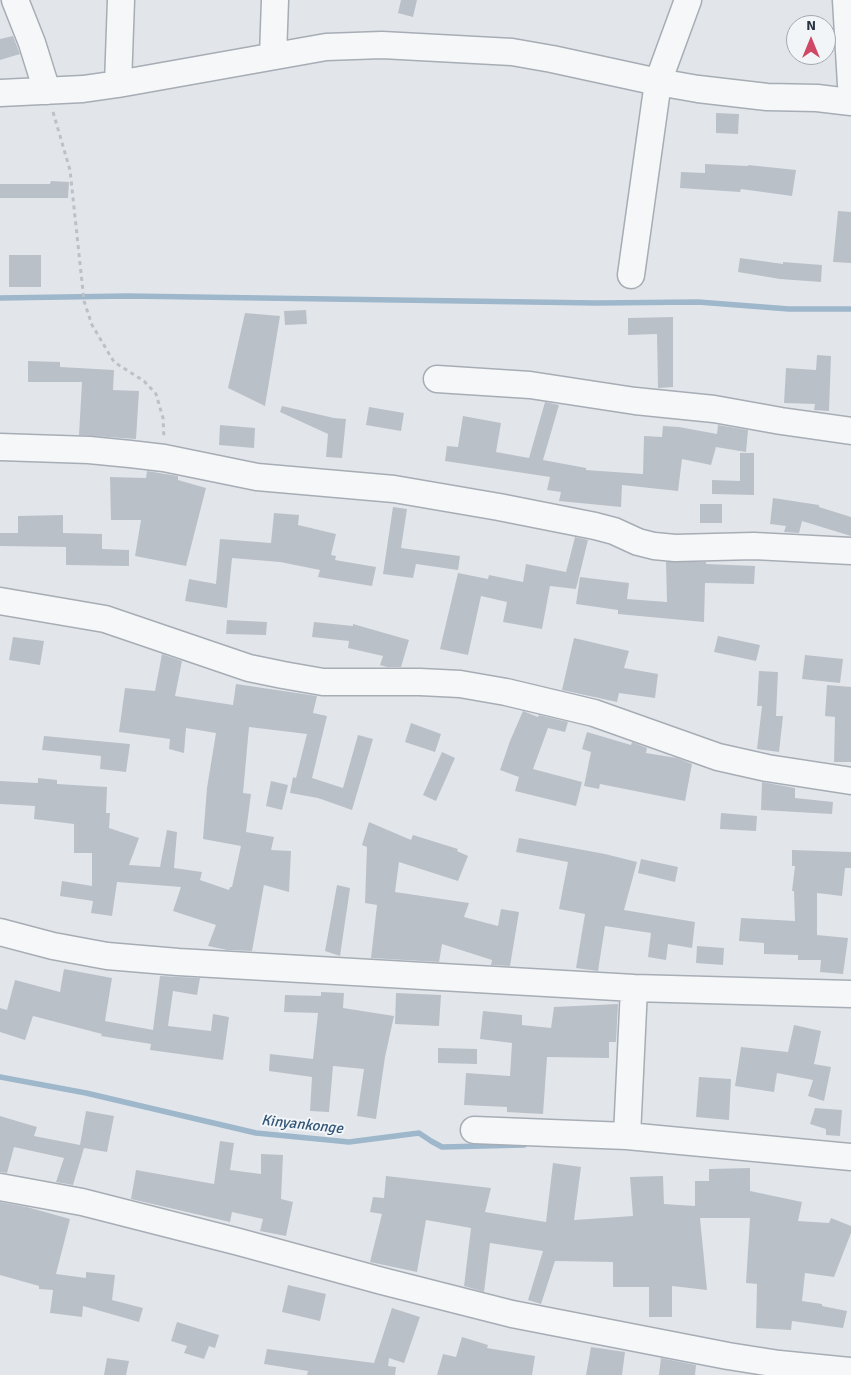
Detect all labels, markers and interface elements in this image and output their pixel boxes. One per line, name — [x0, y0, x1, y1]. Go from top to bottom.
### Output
north arrow — [786, 15, 836, 65]
text: N — [806, 17, 816, 34]
water label: Kinyankonge — [260, 1112, 344, 1138]

